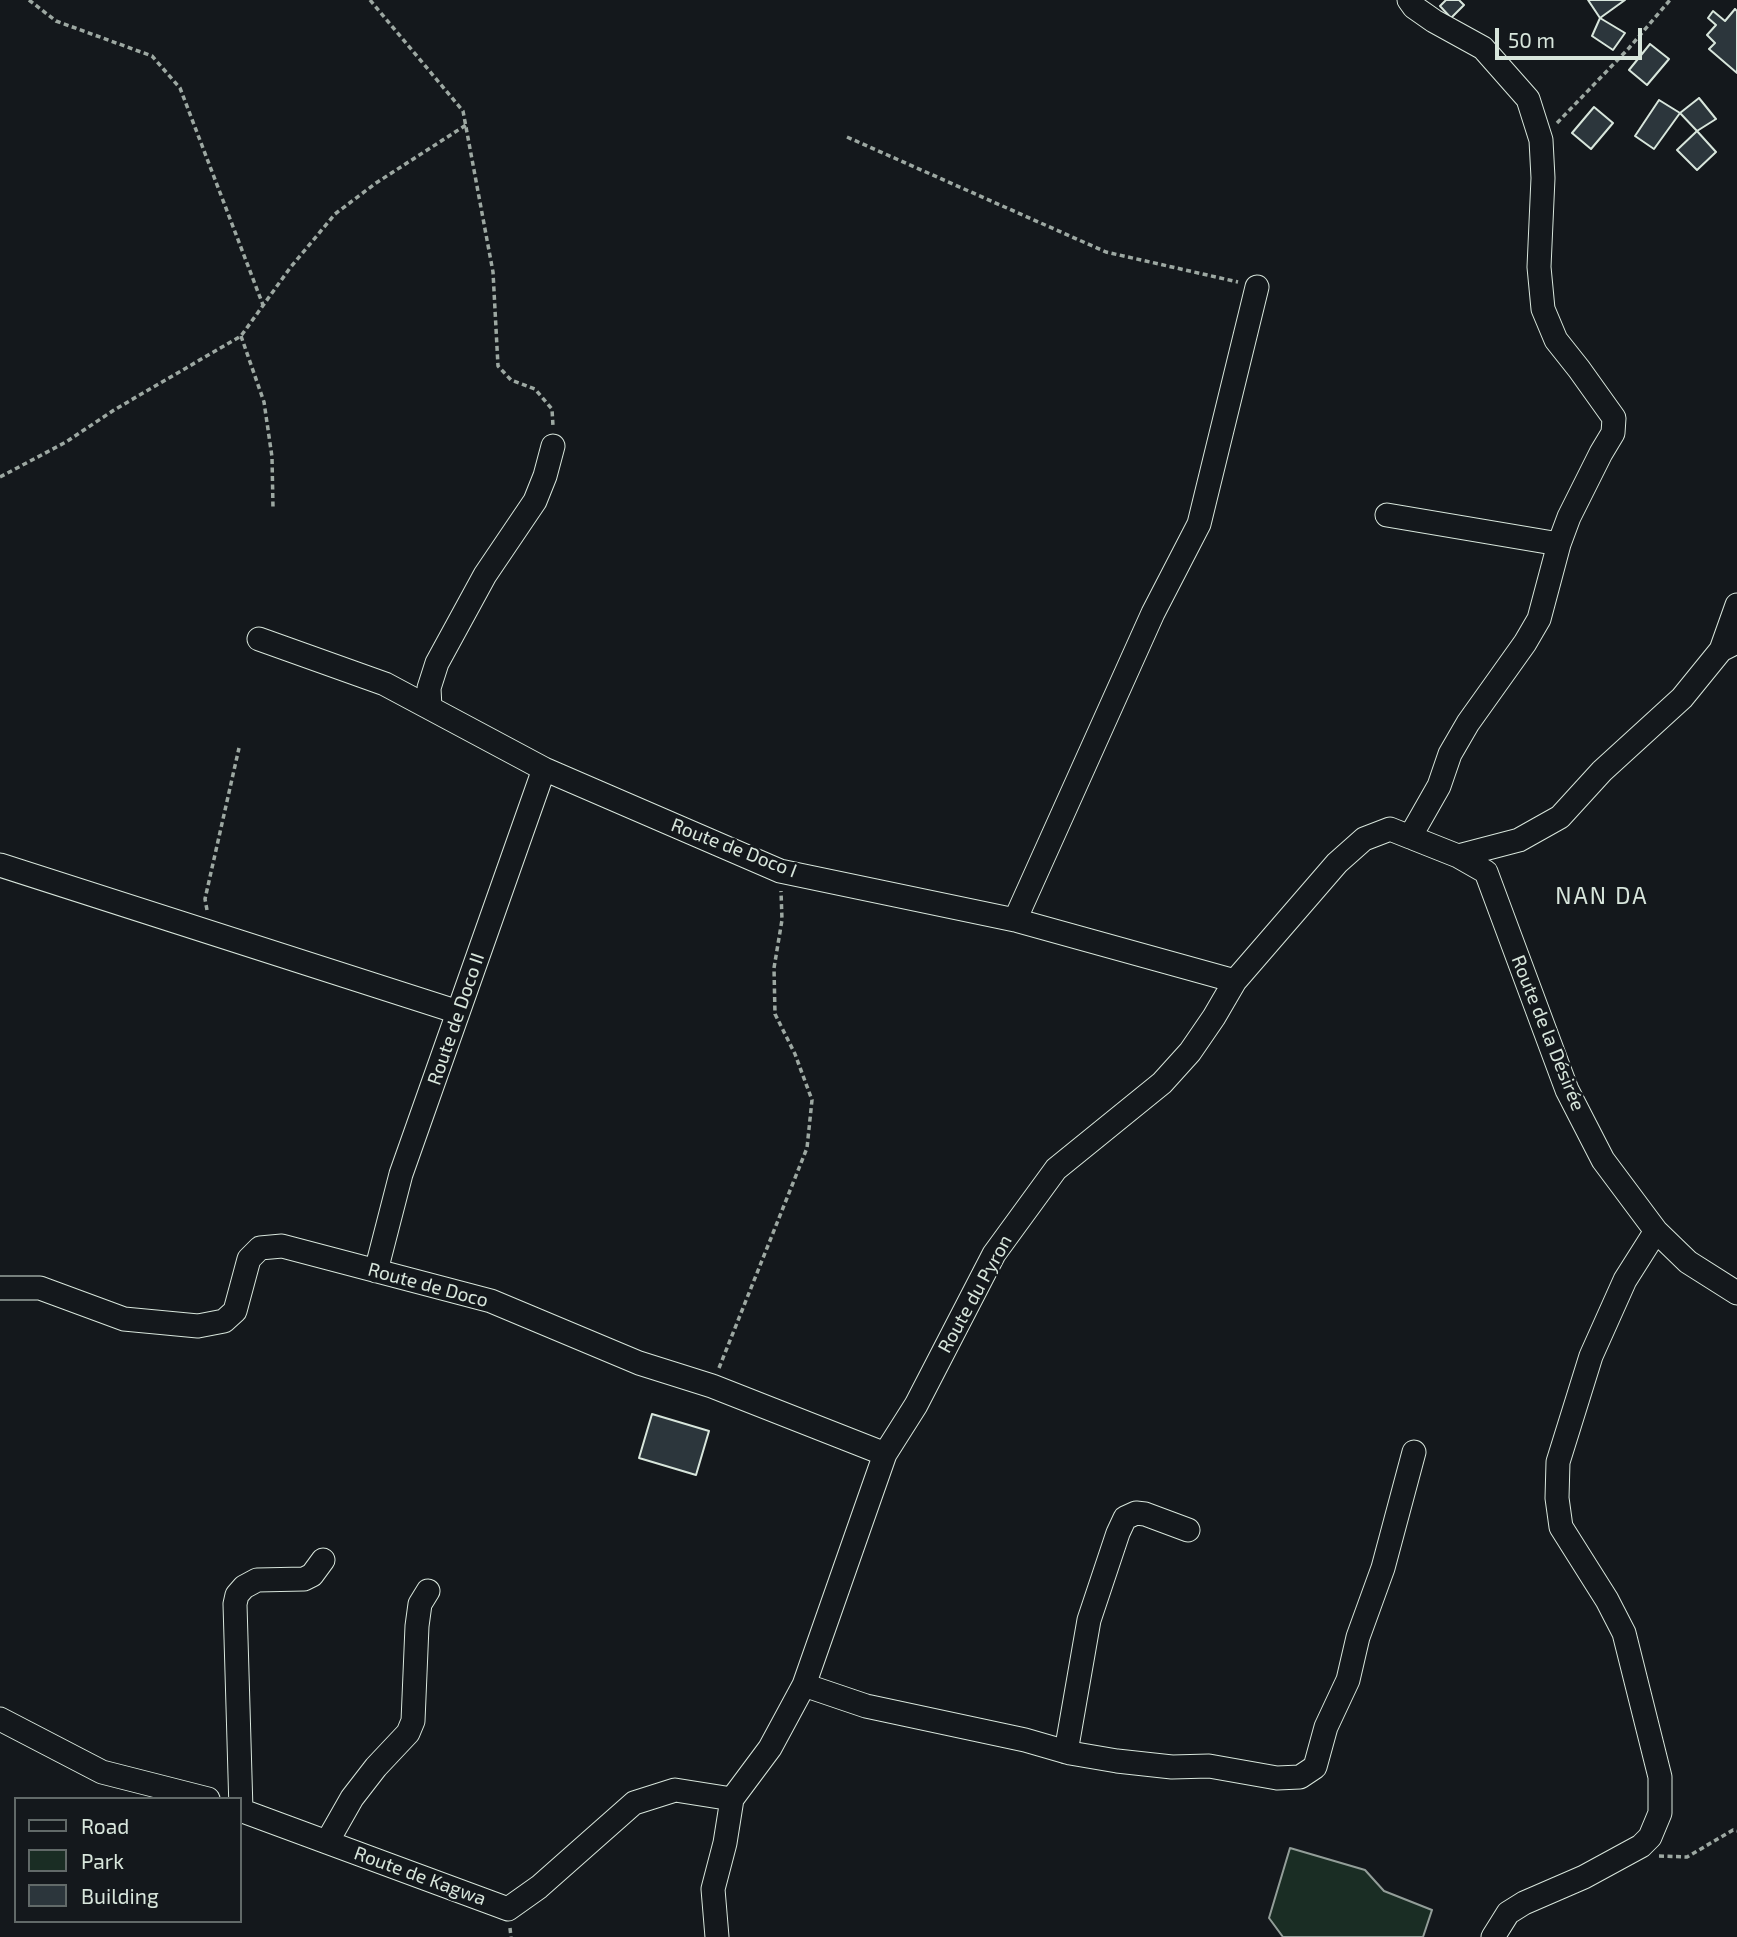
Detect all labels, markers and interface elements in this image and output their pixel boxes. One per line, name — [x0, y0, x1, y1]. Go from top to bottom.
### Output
scale bar — [1499, 14, 1646, 58]
text: 50 m — [1508, 27, 1555, 52]
street label: Route de Doco I — [668, 814, 800, 882]
district label: NAN DA — [1556, 882, 1648, 910]
street label: Route de Doco II — [423, 950, 489, 1088]
street label: Route de la Désirée — [1506, 952, 1590, 1114]
street label: Route du Pyron — [933, 1231, 1017, 1357]
street label: Route de Doco — [365, 1258, 491, 1312]
legend — [14, 1797, 242, 1923]
text: Road — [81, 1813, 129, 1838]
street label: Route de Kagwa — [351, 1842, 489, 1910]
text: Park — [81, 1848, 124, 1873]
text: Building — [81, 1883, 159, 1908]

